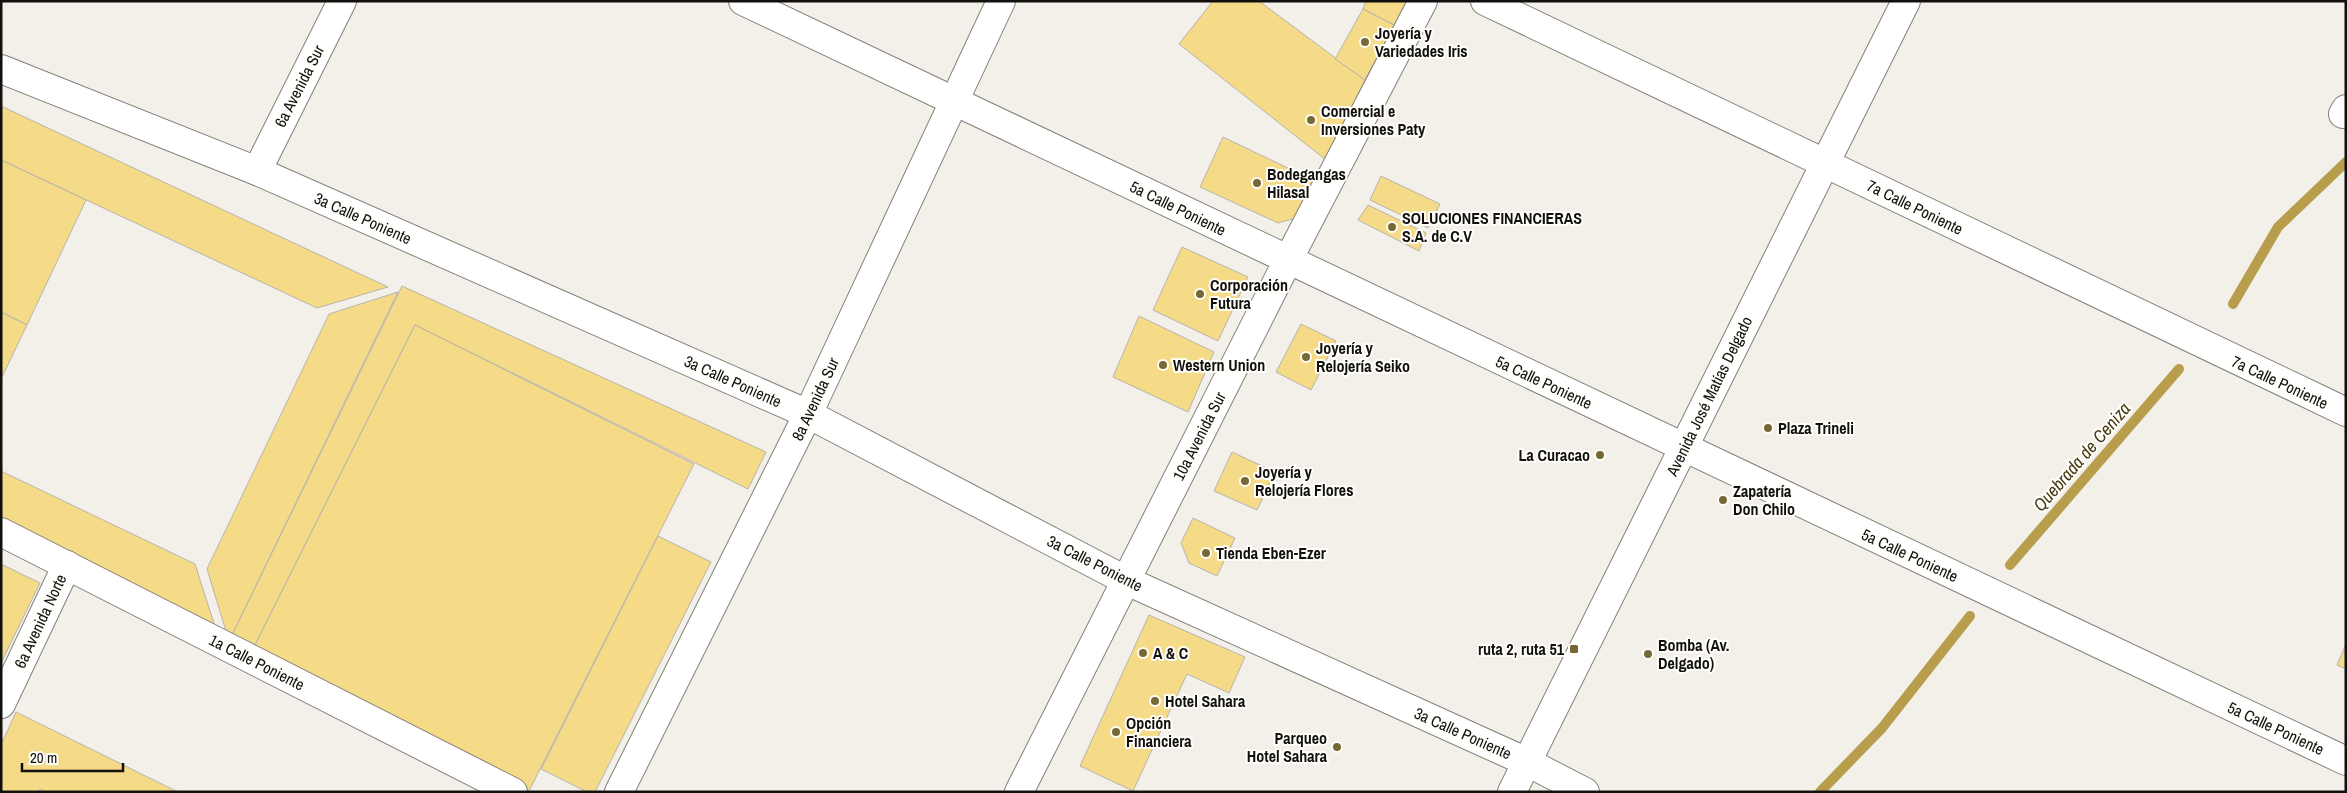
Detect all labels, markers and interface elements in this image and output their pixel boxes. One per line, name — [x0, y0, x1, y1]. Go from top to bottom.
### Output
place label: Joyería y Variedades Iris — [1375, 22, 1468, 62]
marker: Joyería y Variedades Iris — [1359, 36, 1371, 48]
street label: 6a Avenida Sur — [269, 41, 329, 131]
place label: Comercial e Inversiones Paty — [1321, 100, 1426, 140]
marker: Comercial e Inversiones Paty — [1305, 114, 1317, 126]
place label: Bodegangas Hilasal — [1267, 163, 1346, 203]
street label: 7a Calle Poniente — [1863, 174, 1967, 240]
street label: 5a Calle Poniente — [1126, 175, 1230, 241]
marker: Bodegangas Hilasal — [1251, 177, 1263, 189]
street label: 3a Calle Poniente — [311, 187, 415, 249]
place label: SOLUCIONES FINANCIERAS S.A. de C.V — [1402, 207, 1582, 247]
marker: SOLUCIONES FINANCIERAS S.A. de C.V — [1386, 221, 1398, 233]
place label: Corporación Futura — [1210, 274, 1288, 314]
marker: Corporación Futura — [1194, 288, 1206, 300]
street label: Avenida José Matías Delgado — [1660, 313, 1757, 480]
place label: Joyería y Relojería Seiko — [1316, 337, 1410, 377]
street label: 3a Calle Poniente — [681, 350, 785, 412]
street label: 5a Calle Poniente — [1492, 350, 1596, 414]
street label: 7a Calle Poniente — [2228, 350, 2332, 414]
marker: Joyería y Relojería Seiko — [1300, 351, 1312, 363]
street label: 8a Avenida Sur — [786, 353, 844, 444]
place label: Western Union — [1173, 354, 1265, 376]
marker: Western Union — [1157, 359, 1169, 371]
street label: 10a Avenida Sur — [1167, 387, 1231, 484]
water label: Quebrada de Ceniza — [2027, 397, 2136, 517]
place label: Plaza Trineli — [1778, 417, 1854, 439]
marker: Plaza Trineli — [1762, 422, 1774, 434]
place label: La Curacao — [1519, 444, 1590, 466]
marker: La Curacao — [1594, 449, 1606, 461]
place label: Joyería y Relojería Flores — [1255, 461, 1353, 501]
marker: Joyería y Relojería Flores — [1239, 475, 1251, 487]
place label: Zapatería Don Chilo — [1733, 480, 1795, 520]
marker: Zapatería Don Chilo — [1717, 494, 1729, 506]
street label: 5a Calle Poniente — [1858, 523, 1962, 587]
street label: 3a Calle Poniente — [1044, 530, 1146, 596]
place label: Tienda Eben-Ezer — [1216, 542, 1327, 564]
marker: Tienda Eben-Ezer — [1200, 547, 1212, 559]
street label: 6a Avenida Norte — [9, 571, 71, 671]
street label: 1a Calle Poniente — [206, 629, 308, 695]
place label: Bomba (Av. Delgado) — [1658, 634, 1729, 674]
place label: ruta 2, ruta 51 — [1478, 638, 1565, 660]
place label: A & C — [1153, 642, 1188, 664]
marker: ruta 2, ruta 51 — [1568, 643, 1580, 655]
marker: A & C — [1137, 647, 1149, 659]
marker: Bomba (Av. Delgado) — [1642, 648, 1654, 660]
place label: Hotel Sahara — [1165, 690, 1246, 712]
marker: Hotel Sahara — [1149, 695, 1161, 707]
street label: 5a Calle Poniente — [2224, 696, 2328, 760]
street label: 3a Calle Poniente — [1411, 702, 1515, 764]
place label: Opción Financiera — [1126, 712, 1192, 752]
marker: Opción Financiera — [1110, 726, 1122, 738]
place label: Parqueo Hotel Sahara — [1247, 727, 1328, 767]
scale bar — [22, 740, 124, 772]
marker: Parqueo Hotel Sahara — [1331, 741, 1343, 753]
text: 20 m — [30, 747, 57, 768]

